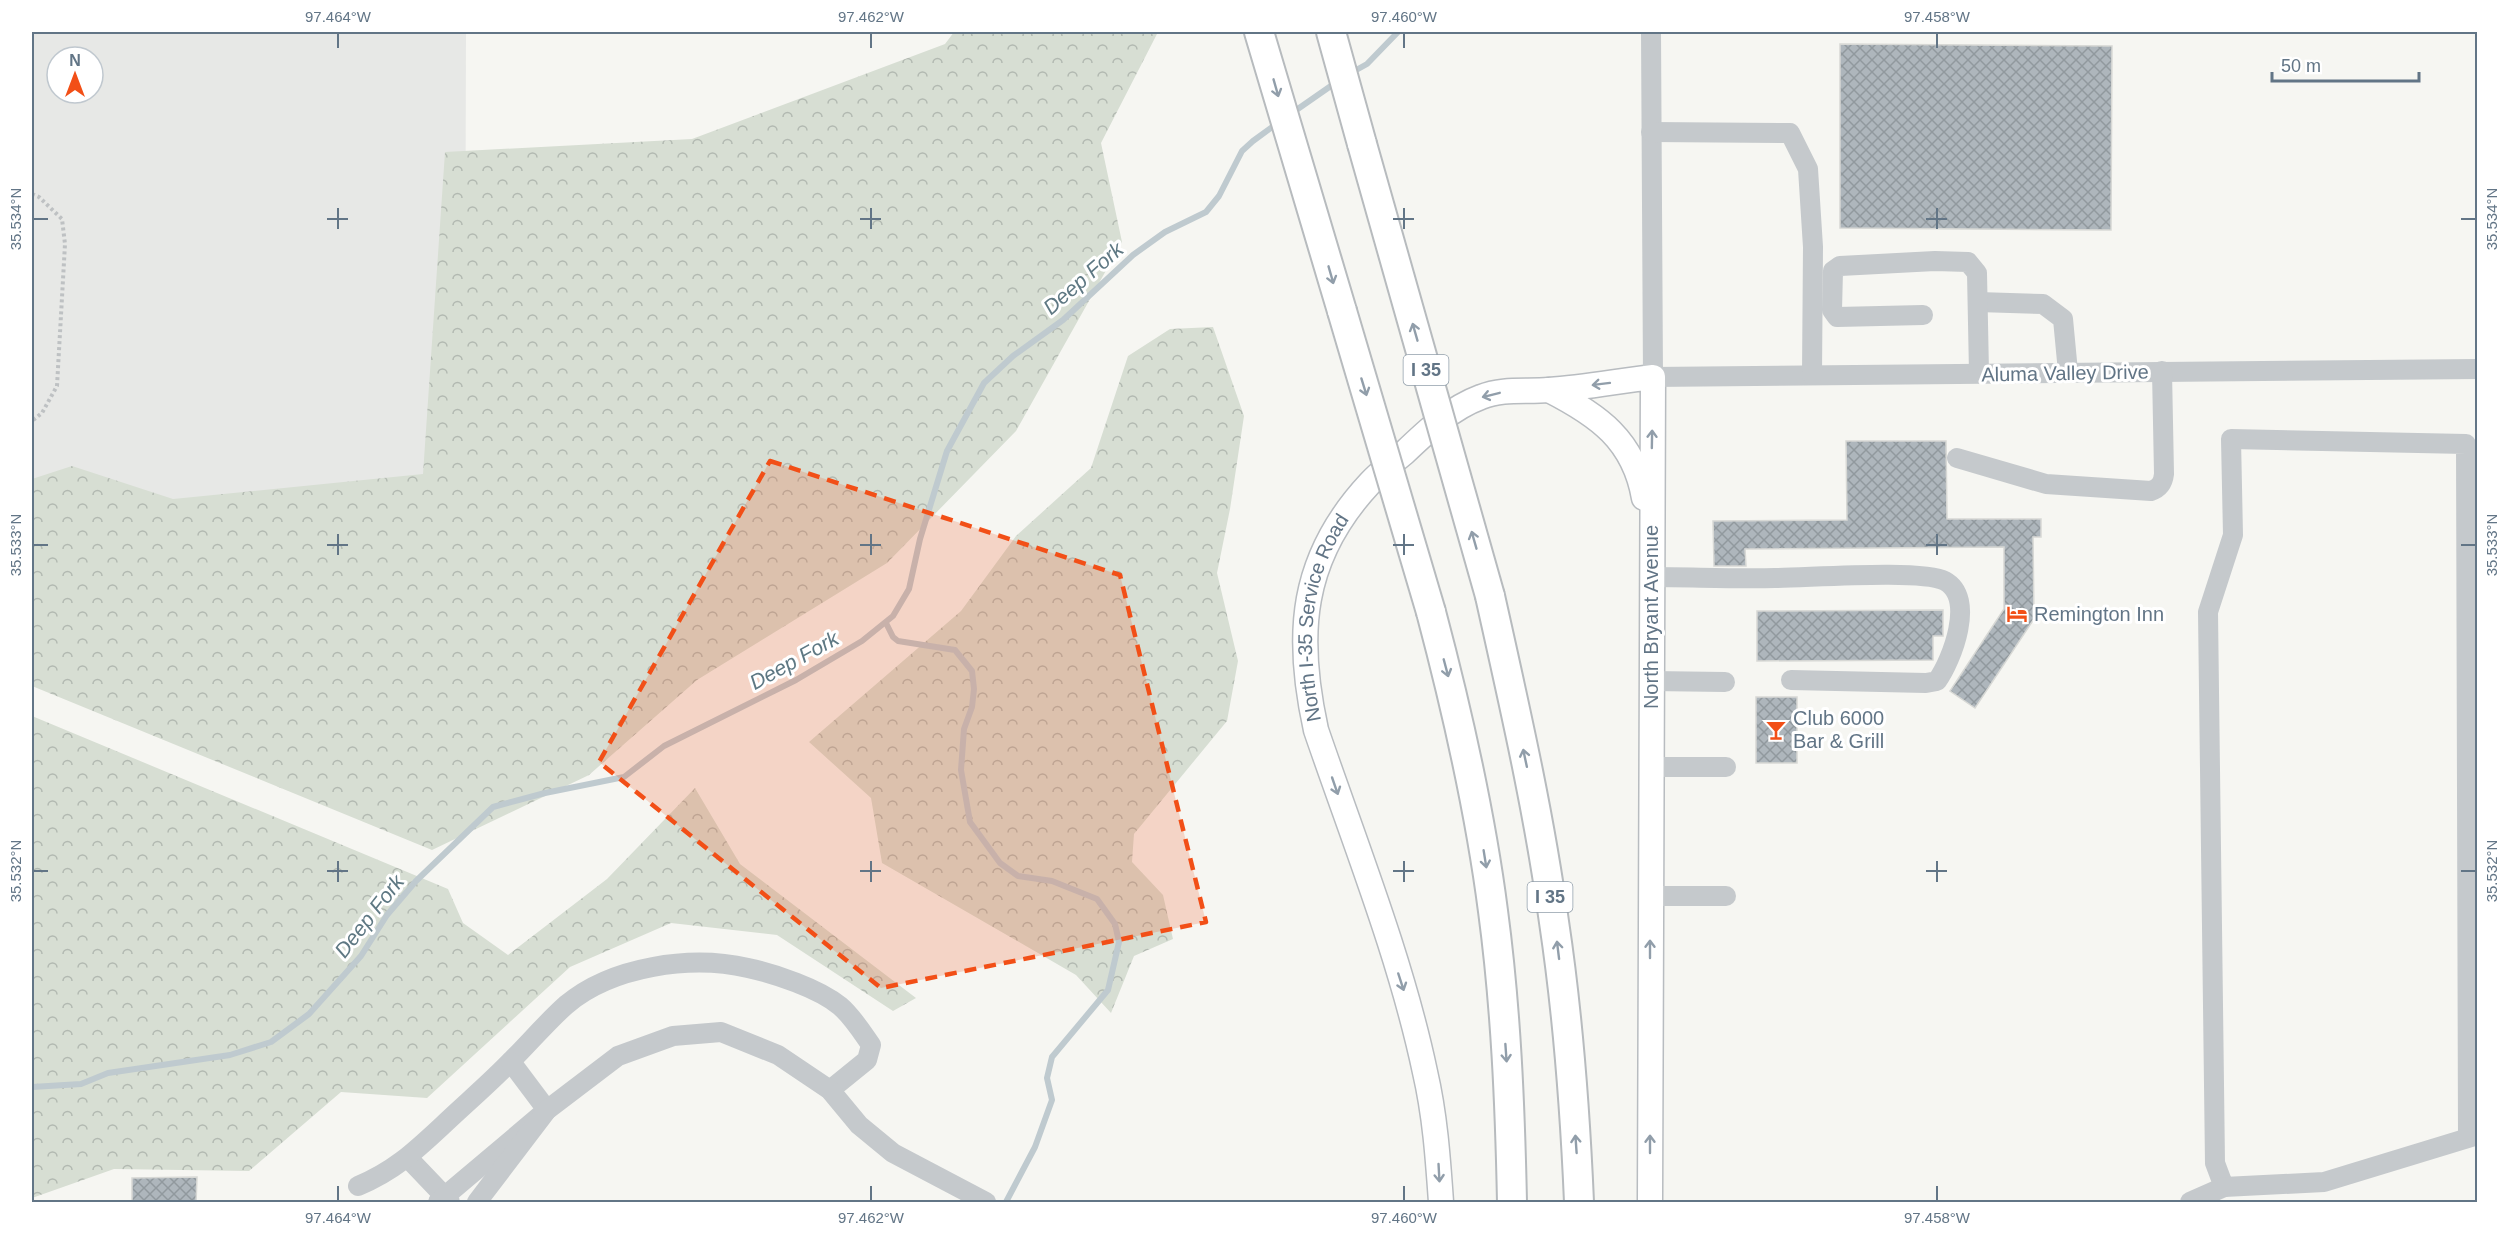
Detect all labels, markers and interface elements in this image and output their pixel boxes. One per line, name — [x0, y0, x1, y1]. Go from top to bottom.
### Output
text: 97.464°W — [305, 8, 372, 25]
text: 97.462°W — [838, 8, 905, 25]
text: 97.460°W — [1371, 8, 1438, 25]
text: 97.458°W — [1904, 8, 1971, 25]
north arrow — [45, 45, 105, 105]
scale bar — [2272, 45, 2419, 83]
text: N — [69, 52, 81, 69]
text: 50 m — [2281, 56, 2321, 76]
one-way arrow — [1271, 78, 1282, 97]
text: 35.534°N — [7, 188, 24, 250]
text: 35.534°N — [2483, 188, 2500, 250]
water label: Deep Fork — [1038, 236, 1129, 319]
one-way arrow — [1326, 265, 1337, 284]
one-way arrow — [1409, 323, 1420, 342]
road number: I 35 — [1404, 355, 1448, 385]
street label: Aluma Valley Drive — [1981, 361, 2149, 385]
one-way arrow — [1359, 377, 1370, 396]
one-way arrow — [1591, 378, 1611, 389]
one-way arrow — [1482, 389, 1501, 401]
one-way arrow — [1646, 429, 1658, 449]
street label: North I-35 Service Road — [1294, 510, 1353, 724]
text: 35.533°N — [7, 514, 24, 576]
text: 35.533°N — [2483, 514, 2500, 576]
street label: North Bryant Avenue — [1640, 525, 1662, 709]
one-way arrow — [1468, 531, 1479, 550]
hotel icon: Remington Inn — [2005, 602, 2029, 626]
place label: Remington Inn — [2034, 603, 2164, 625]
water label: Deep Fork — [746, 625, 844, 694]
one-way arrow — [1441, 659, 1453, 678]
place label: Club 6000 Bar & Grill — [1793, 707, 1884, 752]
bar icon: Club 6000 Bar & Grill — [1764, 718, 1788, 742]
one-way arrow — [1519, 749, 1530, 768]
one-way arrow — [1330, 776, 1341, 794]
text: 35.532°N — [7, 840, 24, 902]
text: 35.532°N — [2483, 840, 2500, 902]
one-way arrow — [1480, 849, 1491, 869]
water label: Deep Fork — [330, 869, 409, 962]
road number: I 35 — [1528, 882, 1572, 912]
one-way arrow — [1644, 940, 1656, 960]
one-way arrow — [1552, 941, 1563, 960]
one-way arrow — [1396, 972, 1407, 991]
one-way arrow — [1501, 1043, 1512, 1063]
one-way arrow — [1571, 1135, 1582, 1155]
one-way arrow — [1644, 1135, 1656, 1155]
one-way arrow — [1434, 1162, 1445, 1182]
text: 97.464°W — [305, 1209, 372, 1226]
text: 97.462°W — [838, 1209, 905, 1226]
text: 97.460°W — [1371, 1209, 1438, 1226]
text: 97.458°W — [1904, 1209, 1971, 1226]

